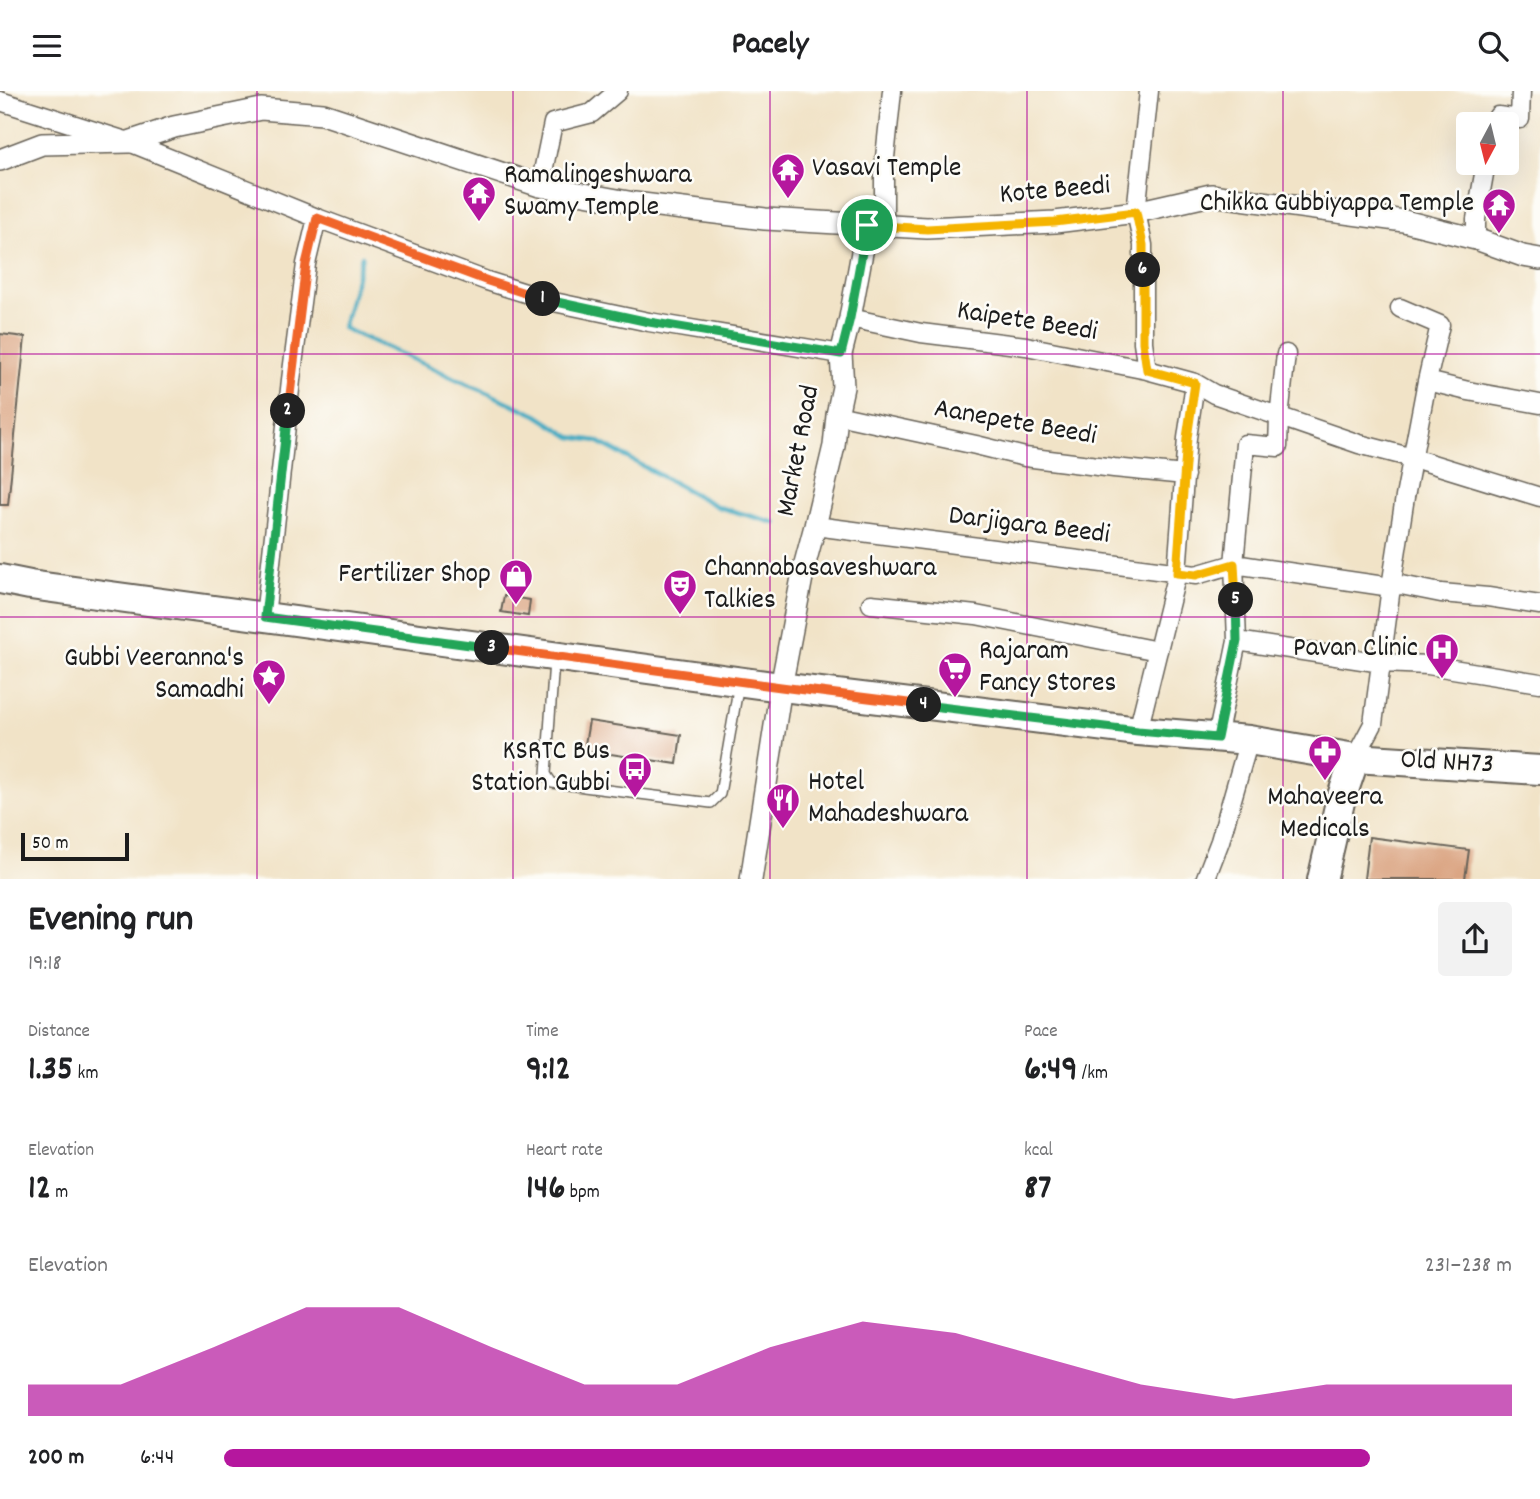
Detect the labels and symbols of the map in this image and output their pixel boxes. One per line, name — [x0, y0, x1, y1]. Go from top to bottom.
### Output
north arrow — [1456, 112, 1519, 175]
place label: Vasavi Temple — [812, 150, 961, 190]
temple icon: Vasavi Temple — [769, 151, 807, 200]
place label: Ramalingeshwara Swamy Temple — [504, 157, 693, 229]
street label: Kote Beedi — [998, 167, 1112, 217]
temple icon: Ramalingeshwara Swamy Temple — [460, 174, 498, 223]
place label: Chikka Gubbiyappa Temple — [1200, 185, 1474, 225]
temple icon: Chikka Gubbiyappa Temple — [1480, 186, 1518, 235]
pin — [837, 195, 897, 255]
pin: 6 — [1126, 253, 1160, 287]
pin: 1 — [526, 281, 560, 317]
street label: Kaipete Beedi — [954, 292, 1100, 354]
street label: Market Road — [768, 382, 832, 520]
street label: Aanepete Beedi — [931, 390, 1099, 458]
pin: 2 — [270, 393, 306, 429]
street label: Darjigara Beedi — [946, 497, 1112, 557]
place label: Channabasaveshwara Talkies — [704, 550, 937, 622]
place label: Fertilizer Shop — [338, 556, 491, 596]
shop icon: Fertilizer Shop — [497, 557, 535, 606]
theatre icon: Channabasaveshwara Talkies — [661, 567, 699, 616]
pin: 5 — [1218, 582, 1254, 617]
place label: Pavan Clinic — [1293, 630, 1418, 670]
pin: 3 — [475, 631, 510, 665]
hospital icon: Pavan Clinic — [1423, 631, 1461, 680]
place label: Rajaram Fancy Stores — [979, 633, 1116, 705]
place label: Gubbi Veeranna's Samadhi — [64, 640, 244, 712]
supermarket icon: Rajaram Fancy Stores — [936, 650, 974, 699]
place icon: Gubbi Veeranna's Samadhi — [250, 657, 288, 706]
pin: 4 — [906, 687, 942, 723]
place label: KSRTC Bus Station Gubbi — [471, 733, 610, 805]
pharmacy icon: Mahaveera Medicals — [1306, 733, 1344, 782]
street label: Old NH73 — [1399, 742, 1495, 786]
bus stop icon: KSRTC Bus Station Gubbi — [616, 750, 654, 799]
place label: Hotel Mahadeshwara — [808, 764, 969, 836]
place label: Mahaveera Medicals — [1267, 779, 1384, 851]
restaurant icon: Hotel Mahadeshwara — [764, 781, 802, 830]
scale bar — [21, 831, 130, 862]

